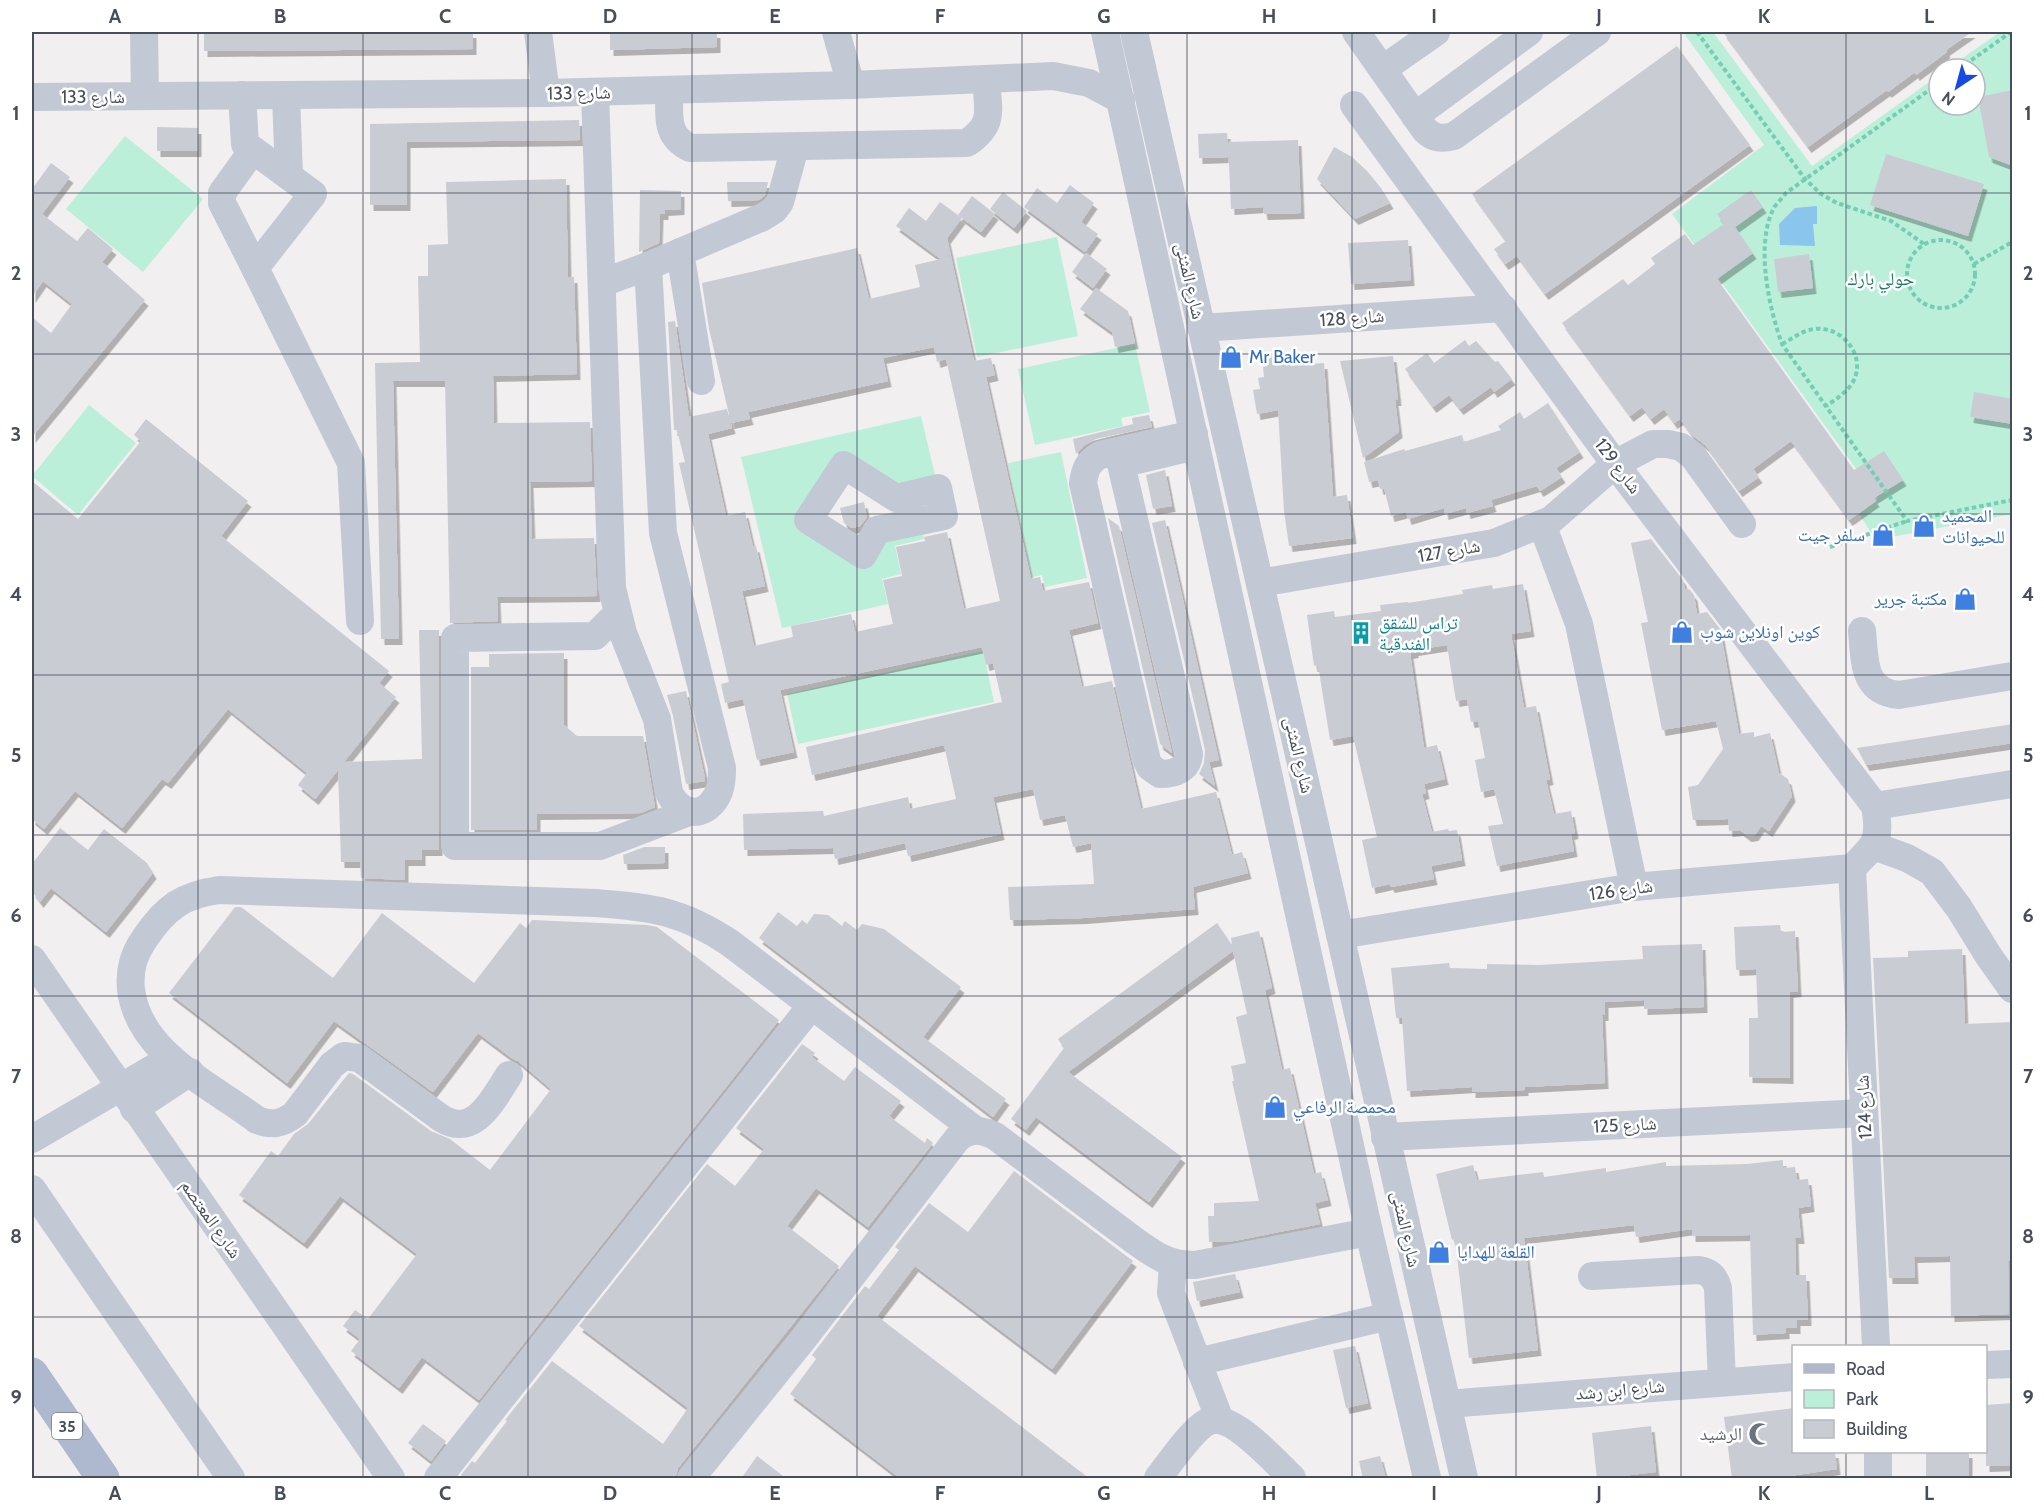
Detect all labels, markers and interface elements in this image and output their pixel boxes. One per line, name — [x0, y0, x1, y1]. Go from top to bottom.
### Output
text: A — [109, 4, 122, 28]
text: B — [274, 4, 286, 28]
text: C — [439, 4, 451, 28]
text: D — [603, 4, 617, 28]
text: E — [769, 4, 781, 28]
text: F — [935, 4, 946, 28]
text: G — [1097, 4, 1111, 28]
text: H — [1262, 4, 1276, 28]
text: I — [1431, 4, 1437, 28]
text: J — [1595, 4, 1602, 28]
text: K — [1758, 4, 1771, 28]
text: L — [1924, 4, 1934, 28]
north arrow — [1927, 57, 1987, 117]
street label: شارع 133 — [547, 81, 611, 105]
street label: شارع 133 — [61, 86, 125, 108]
text: N — [1938, 88, 1959, 110]
text: 1 — [12, 101, 20, 125]
text: 1 — [2024, 101, 2032, 125]
street label: شارع المثنى — [1171, 241, 1209, 321]
text: 2 — [11, 261, 21, 285]
text: 2 — [2023, 261, 2033, 285]
park label: حولي بارك — [1848, 268, 1914, 294]
street label: شارع 128 — [1319, 305, 1385, 331]
shop icon: Mr Baker — [1218, 344, 1244, 370]
place label: Mr Baker — [1249, 346, 1315, 368]
text: 3 — [11, 422, 21, 446]
text: 3 — [2023, 422, 2033, 446]
street label: شارع 129 — [1590, 434, 1646, 498]
place label: المحميد للحيوانات — [1942, 505, 2005, 548]
shop icon: المحميد للحيوانات — [1911, 513, 1937, 539]
shop icon: سلفر جيت — [1870, 522, 1896, 548]
place label: سلفر جيت — [1798, 524, 1865, 546]
street label: شارع 127 — [1416, 535, 1482, 567]
text: 4 — [10, 582, 22, 606]
text: 4 — [2022, 582, 2034, 606]
shop icon: مكتبة جرير — [1952, 586, 1978, 612]
place label: مكتبة جرير — [1873, 588, 1947, 610]
place label: تراس للشقق الفندقية — [1379, 612, 1458, 655]
shop icon: كوين اونلاين شوب — [1669, 619, 1695, 645]
building icon: تراس للشقق الفندقية — [1348, 620, 1374, 646]
place label: كوين اونلاين شوب — [1700, 621, 1821, 643]
street label: شارع المثنى — [1280, 715, 1318, 795]
text: 5 — [11, 743, 21, 767]
text: 5 — [2023, 743, 2033, 767]
street label: شارع 126 — [1588, 875, 1654, 905]
text: 6 — [10, 903, 22, 927]
text: 6 — [2022, 903, 2034, 927]
text: 7 — [11, 1064, 22, 1088]
text: 7 — [2023, 1064, 2034, 1088]
street label: شارع 124 — [1851, 1074, 1877, 1140]
shop icon: محمصة الرفاعي — [1262, 1094, 1288, 1120]
place label: محمصة الرفاعي — [1293, 1096, 1396, 1122]
street label: شارع 125 — [1593, 1112, 1657, 1138]
street label: شارع المعتصم — [175, 1175, 246, 1263]
street label: شارع المثنى — [1387, 1189, 1425, 1269]
text: 8 — [10, 1224, 22, 1248]
text: 8 — [2022, 1224, 2034, 1248]
shop icon: القلعة للهدايا — [1426, 1239, 1452, 1265]
place label: القلعة للهدايا — [1457, 1241, 1535, 1263]
legend — [1792, 1345, 1987, 1453]
text: Road — [1846, 1358, 1885, 1380]
street label: شارع ابن رشد — [1575, 1375, 1665, 1405]
text: 9 — [10, 1385, 22, 1409]
text: 9 — [2022, 1385, 2034, 1409]
text: Park — [1846, 1388, 1879, 1410]
road number: 35 — [52, 1413, 82, 1439]
text: Building — [1846, 1418, 1908, 1440]
mosque icon: الرشيد — [1747, 1421, 1773, 1447]
place label: الرشيد — [1700, 1423, 1742, 1445]
text: A — [109, 1481, 122, 1505]
text: B — [274, 1481, 286, 1505]
text: C — [439, 1481, 451, 1505]
text: D — [603, 1481, 617, 1505]
text: E — [769, 1481, 781, 1505]
text: F — [935, 1481, 946, 1505]
text: G — [1097, 1481, 1111, 1505]
text: H — [1262, 1481, 1276, 1505]
text: I — [1431, 1481, 1437, 1505]
text: J — [1595, 1481, 1602, 1505]
text: K — [1758, 1481, 1771, 1505]
text: L — [1924, 1481, 1934, 1505]

